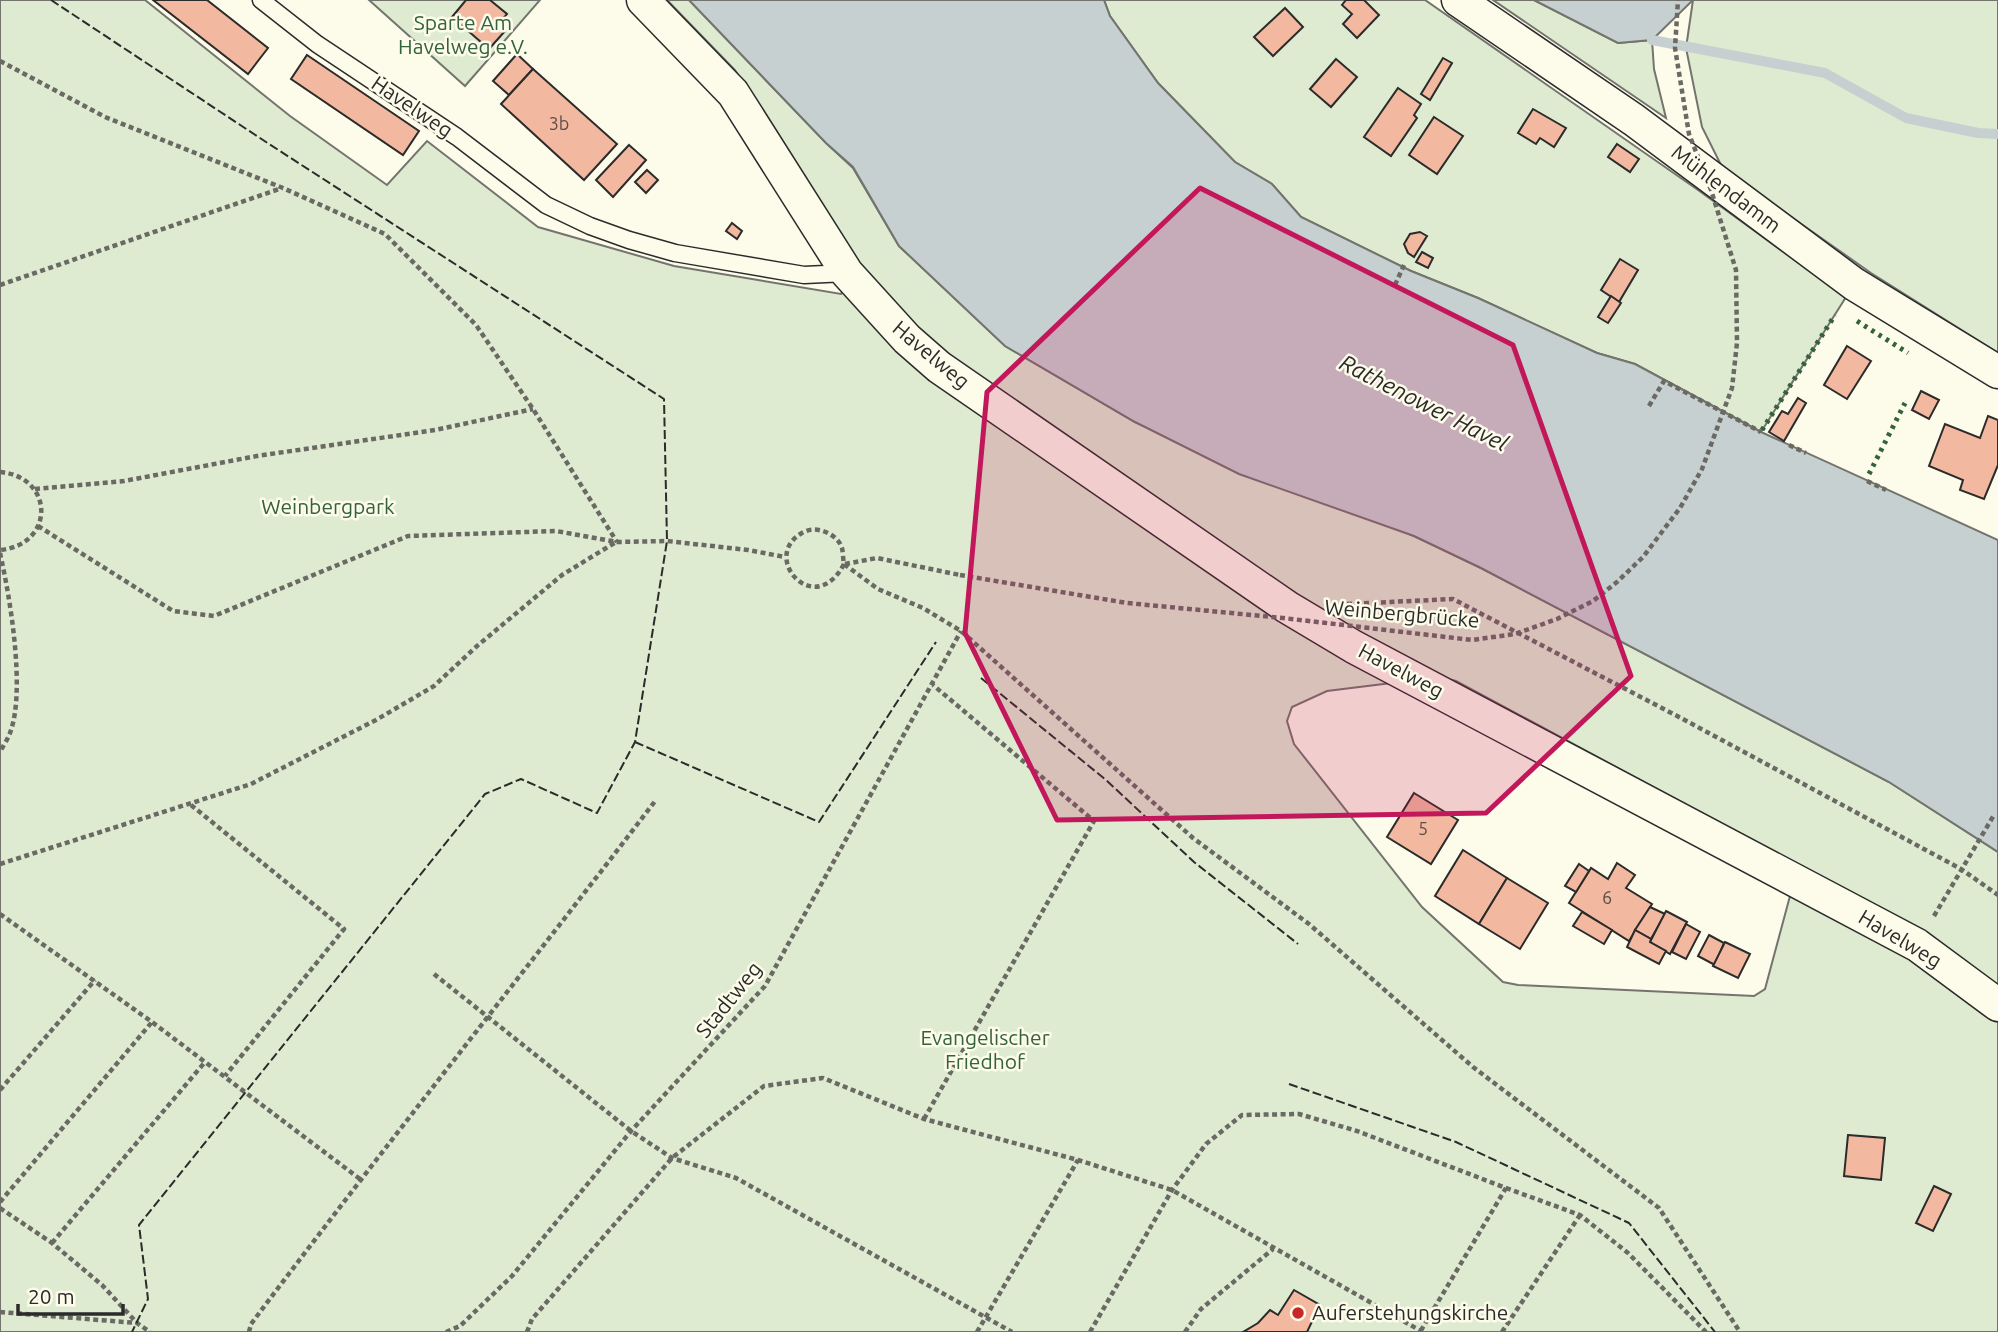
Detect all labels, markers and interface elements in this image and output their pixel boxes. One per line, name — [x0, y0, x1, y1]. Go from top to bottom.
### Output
park label: Sparte Am Havelweg e.V. — [398, 10, 528, 58]
street label: Havelweg — [367, 70, 458, 142]
house number: 3b — [549, 113, 569, 133]
street label: Mühlendamm — [1667, 139, 1786, 237]
street label: Havelweg — [888, 315, 975, 393]
water label: Rathenower Havel — [1336, 349, 1513, 456]
park label: Weinbergpark — [261, 494, 395, 518]
street label: Weinbergbrücke — [1324, 594, 1481, 632]
street label: Havelweg — [1355, 638, 1448, 702]
house number: 5 — [1418, 818, 1428, 838]
house number: 6 — [1602, 887, 1612, 907]
street label: Havelweg — [1855, 904, 1946, 972]
street label: Stadtweg — [690, 957, 766, 1042]
park label: Evangelischer Friedhof — [920, 1025, 1050, 1073]
scale bar — [18, 1272, 122, 1316]
text: 20 m — [28, 1284, 75, 1308]
place label: Auferstehungskirche — [1312, 1300, 1508, 1324]
marker: Auferstehungskirche — [1290, 1305, 1306, 1321]

